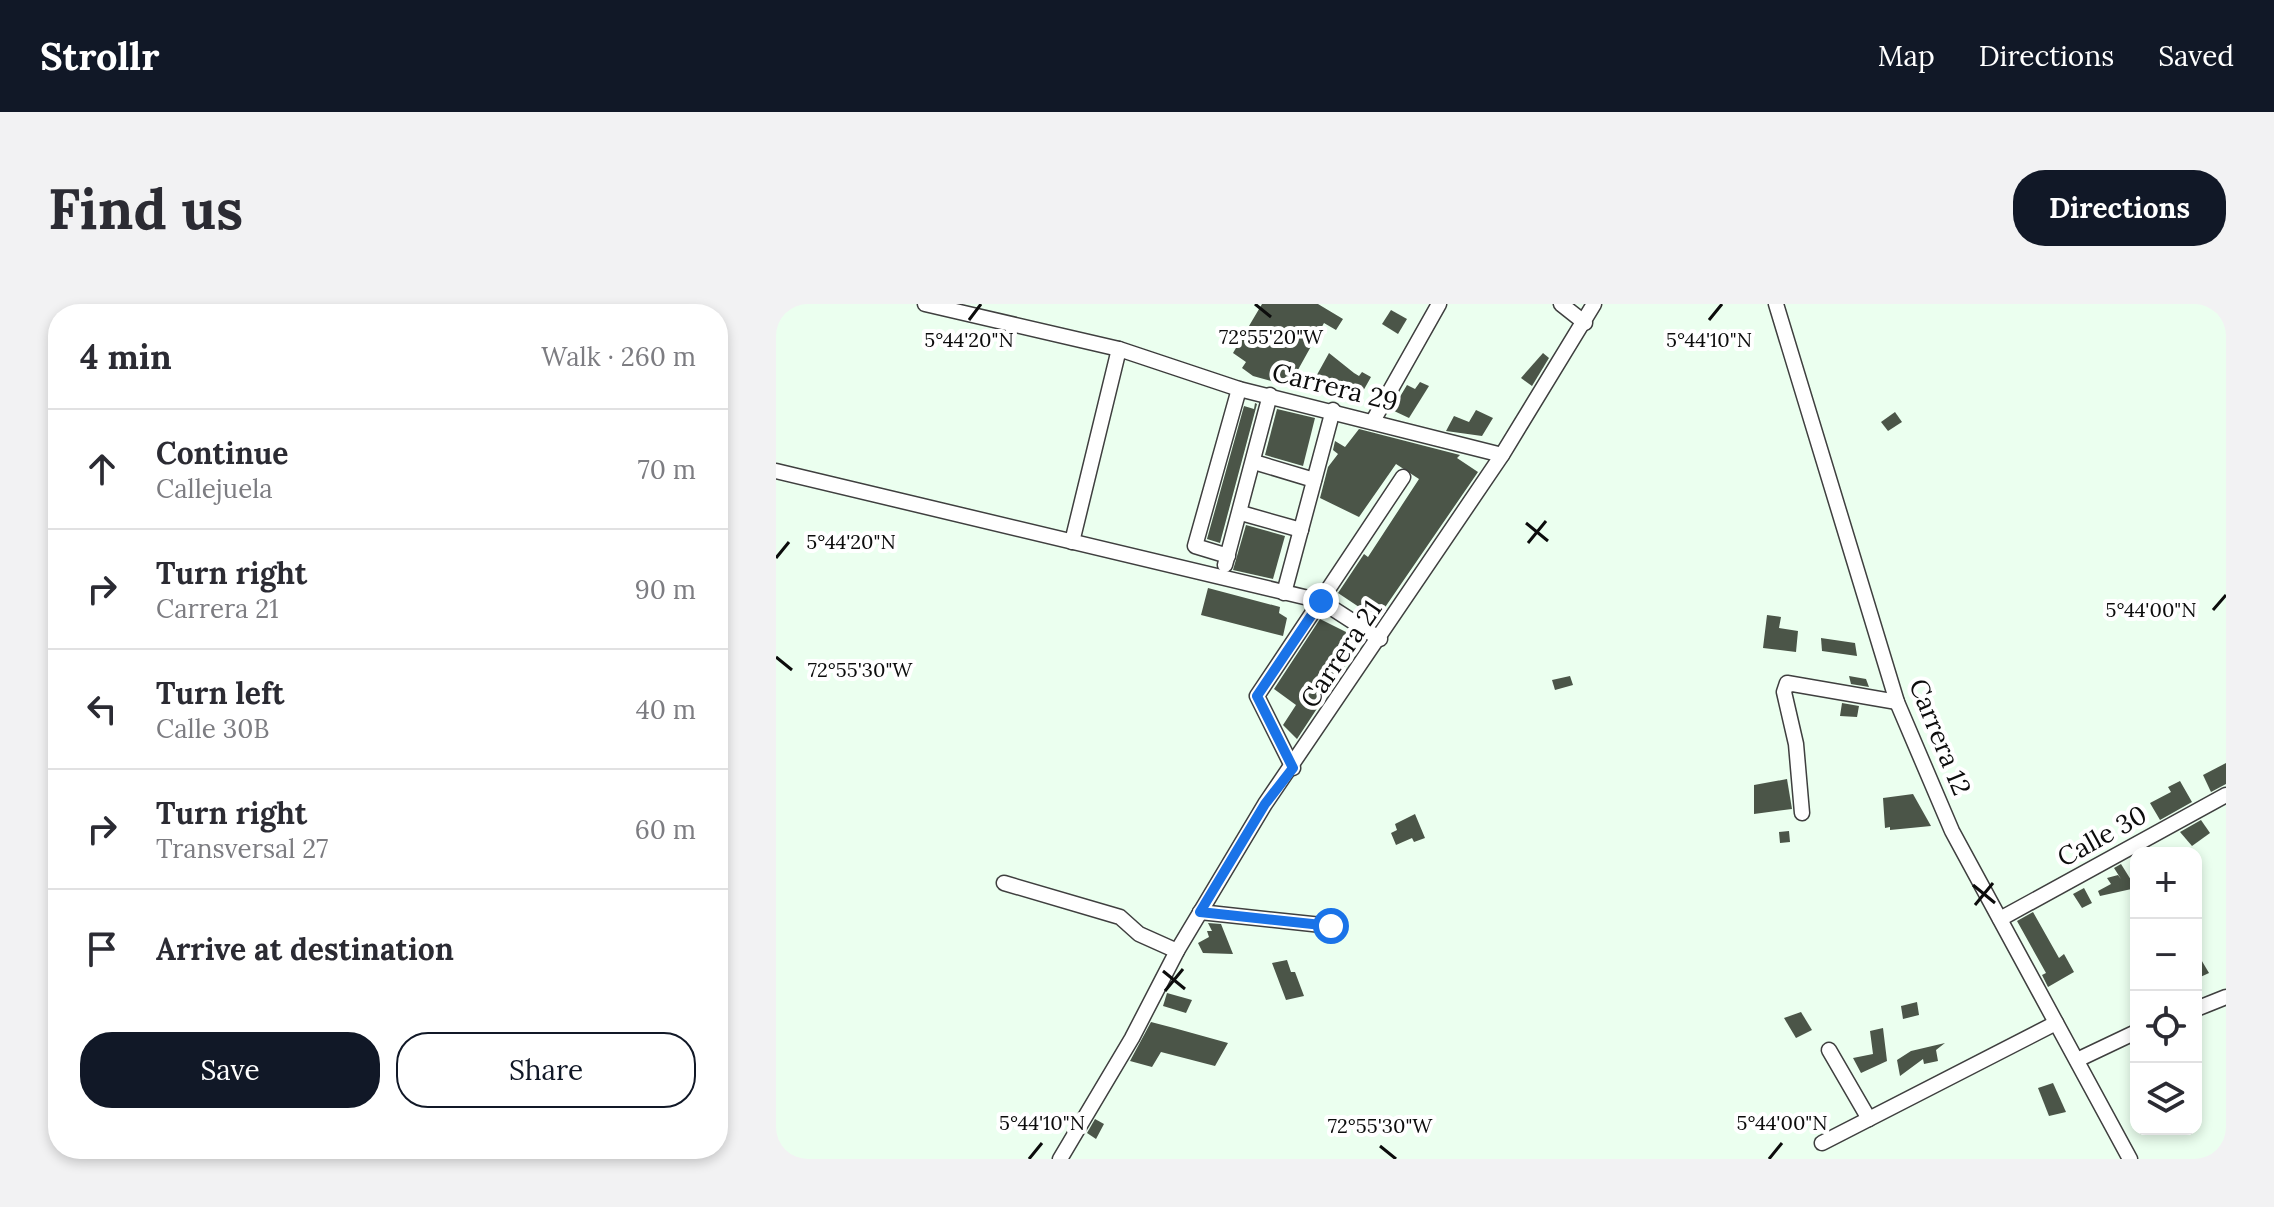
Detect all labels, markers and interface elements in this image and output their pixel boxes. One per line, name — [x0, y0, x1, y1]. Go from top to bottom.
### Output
text: Strollr — [40, 32, 159, 80]
text: Map — [1878, 38, 1935, 74]
text: Directions — [1979, 38, 2114, 74]
text: Saved — [2158, 38, 2234, 74]
button: Directions — [2013, 170, 2226, 246]
text: Find us — [48, 173, 243, 244]
text: 72°55'20"W — [1219, 324, 1324, 349]
text: 5°44'20"N — [924, 327, 1014, 352]
text: 5°44'10"N — [1666, 327, 1752, 352]
text: 4 min — [80, 335, 172, 378]
text: Walk · 260 m — [541, 340, 696, 373]
street label: Carrera 29 — [1269, 355, 1401, 418]
text: Continue — [156, 434, 288, 472]
icon: ahead — [80, 447, 124, 491]
text: 70 m — [638, 453, 696, 486]
text: Callejuela — [156, 472, 273, 505]
text: 5°44'20"N — [806, 529, 896, 554]
text: Turn right — [156, 554, 307, 592]
icon: right — [80, 567, 124, 611]
text: 90 m — [635, 573, 696, 606]
route end — [1303, 583, 1339, 619]
text: Carrera 21 — [156, 592, 279, 625]
street label: Carrera 21 — [1293, 594, 1389, 714]
text: 5°44'00"N — [2106, 597, 2196, 622]
text: 72°55'30"W — [808, 657, 913, 682]
text: Turn left — [156, 674, 284, 712]
street label: Carrera 12 — [1902, 674, 1979, 800]
icon: left — [80, 687, 124, 731]
text: 40 m — [636, 693, 696, 726]
text: Calle 30B — [156, 712, 269, 745]
text: Turn right — [156, 794, 307, 832]
street label: Calle 30 — [2051, 798, 2152, 874]
icon: right — [80, 807, 124, 851]
text: 60 m — [635, 813, 696, 846]
text: Transversal 27 — [156, 832, 328, 865]
map controls — [2130, 847, 2202, 1135]
button: + — [2130, 847, 2202, 919]
route start — [1313, 908, 1349, 944]
button: − — [2130, 919, 2202, 991]
icon: arrive — [80, 927, 124, 971]
text: Arrive at destination — [156, 930, 454, 968]
button: locate — [2130, 991, 2202, 1063]
button: Save — [80, 1032, 380, 1108]
button: Share — [396, 1032, 696, 1108]
button: layers — [2130, 1063, 2202, 1135]
text: 5°44'10"N — [999, 1110, 1085, 1135]
text: 5°44'00"N — [1737, 1110, 1827, 1135]
text: 72°55'30"W — [1328, 1113, 1433, 1138]

